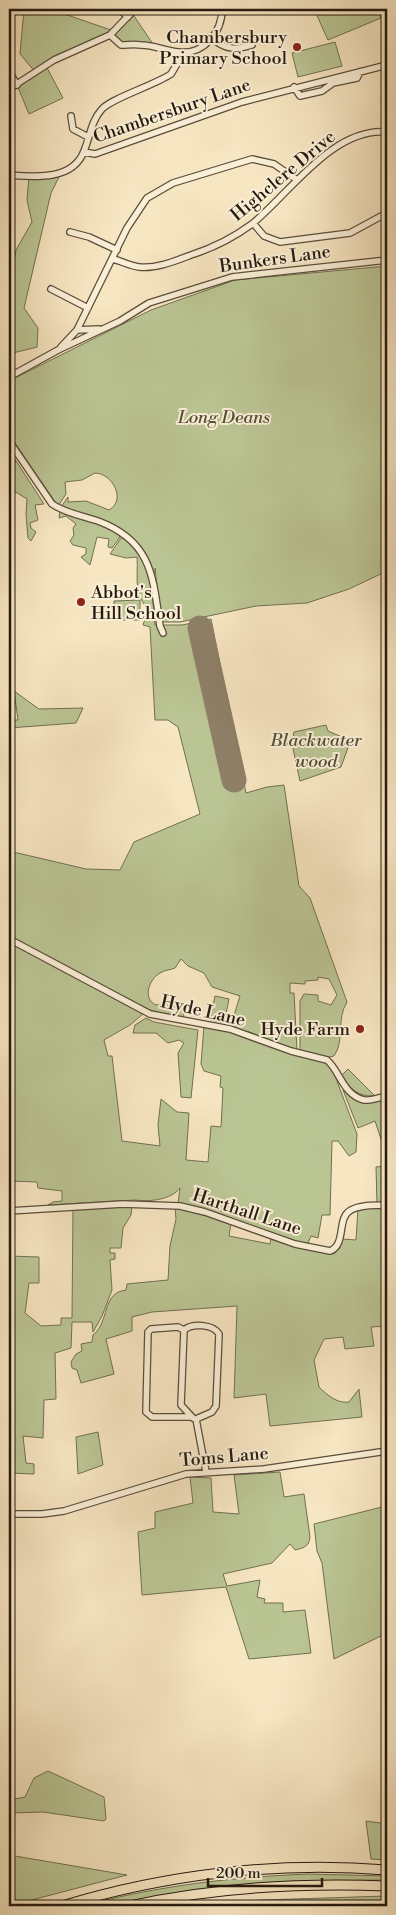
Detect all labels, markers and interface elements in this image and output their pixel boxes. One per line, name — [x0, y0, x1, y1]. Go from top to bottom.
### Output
place label: Chambersbury Primary School — [159, 26, 288, 70]
marker: Chambersbury Primary School — [291, 41, 303, 53]
street label: Chambersbury Lane — [90, 73, 254, 149]
street label: Highclere Drive — [226, 125, 340, 227]
street label: Bunkers Lane — [217, 240, 332, 278]
park label: Long Deans — [177, 406, 270, 429]
place label: Abbot's Hill School — [90, 581, 182, 625]
marker: Abbot's Hill School — [75, 596, 87, 608]
park label: Blackwater wood — [269, 729, 362, 773]
street label: Hyde Lane — [158, 990, 248, 1032]
place label: Hyde Farm — [261, 1018, 350, 1041]
marker: Hyde Farm — [354, 1023, 366, 1035]
street label: Harthall Lane — [190, 1184, 304, 1240]
street label: Toms Lane — [178, 1442, 270, 1472]
scale bar — [208, 1855, 322, 1887]
text: 200 m — [216, 1864, 261, 1883]

